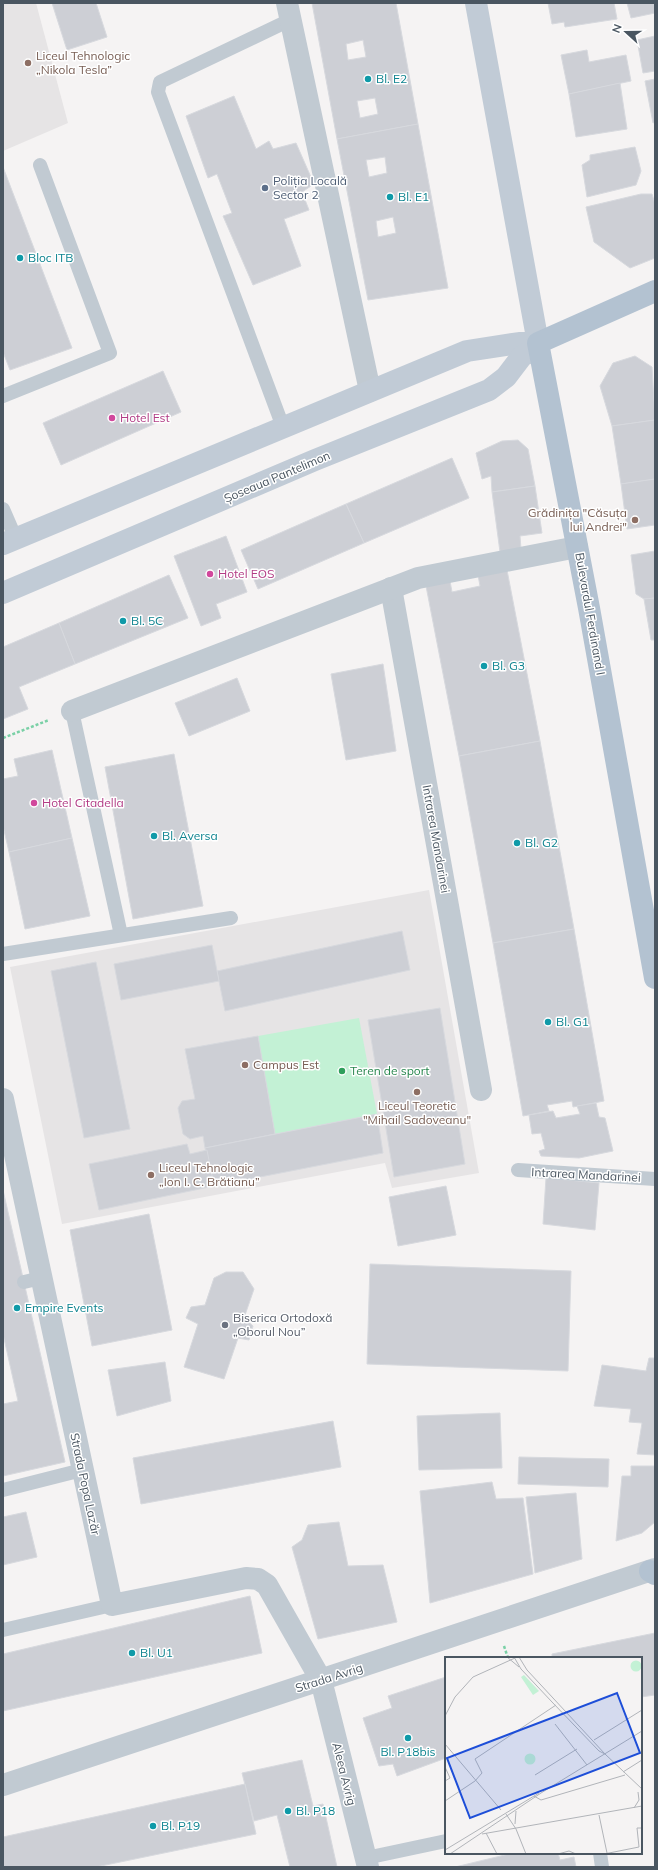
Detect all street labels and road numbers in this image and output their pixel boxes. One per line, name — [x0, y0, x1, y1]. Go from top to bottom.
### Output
street label: Șoseaua Pantelimon — [221, 447, 333, 507]
street label: Bulevardul Ferdinand I — [572, 551, 609, 676]
street label: Intrarea Mandarinei — [420, 784, 453, 894]
street label: Intrarea Mandarinei — [531, 1164, 641, 1185]
street label: Strada Popa Lazăr — [67, 1431, 104, 1537]
street label: Strada Avrig — [293, 1660, 364, 1695]
street label: Aleea Avrig — [329, 1741, 360, 1807]

